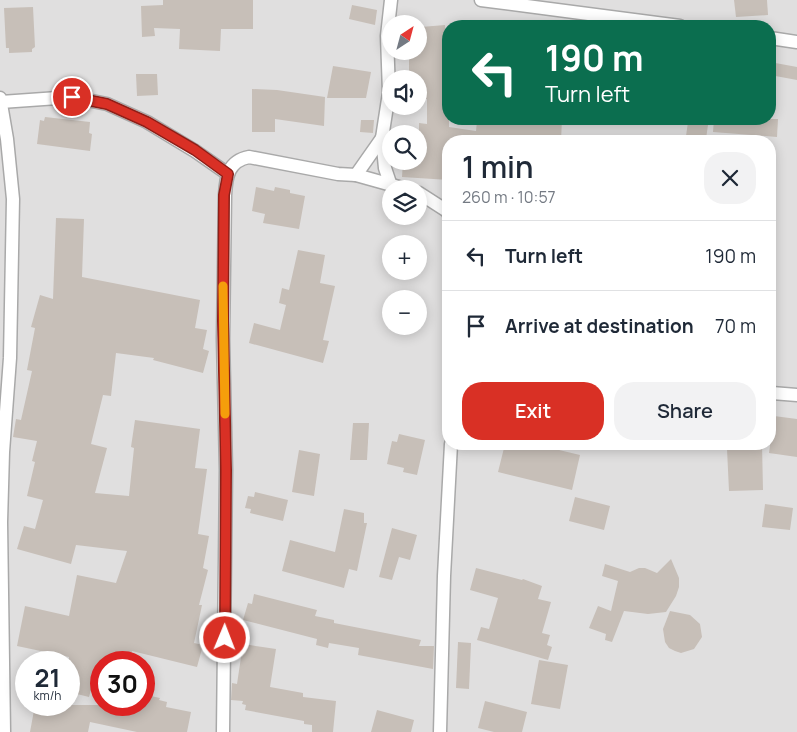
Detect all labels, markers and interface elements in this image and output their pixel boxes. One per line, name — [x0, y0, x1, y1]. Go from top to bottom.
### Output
north arrow — [382, 15, 428, 60]
map controls — [382, 15, 427, 335]
text: 190 m — [545, 34, 644, 82]
icon: left — [462, 40, 527, 105]
button: sound — [382, 70, 427, 115]
pin — [51, 76, 93, 118]
text: Turn left — [545, 79, 630, 109]
icon: arrive — [58, 83, 86, 111]
button: search — [382, 125, 427, 170]
text: 1 min — [462, 146, 534, 187]
button: close — [704, 152, 756, 204]
button: layers — [382, 180, 427, 225]
text: 260 m · 10:57 — [462, 186, 556, 208]
button: + — [382, 235, 427, 280]
icon: left — [462, 242, 490, 270]
text: Turn left — [505, 243, 583, 269]
text: 190 m — [705, 243, 756, 269]
button: − — [382, 290, 427, 335]
icon: arrive — [462, 312, 490, 340]
text: Arrive at destination — [505, 313, 694, 339]
text: 70 m — [715, 313, 756, 339]
button: Exit — [462, 382, 604, 440]
button: Share — [614, 382, 756, 440]
position arrow — [198, 611, 250, 663]
speed limit sign: 30 — [90, 651, 155, 716]
text: 21 — [35, 660, 60, 695]
text: km/h — [34, 687, 61, 704]

